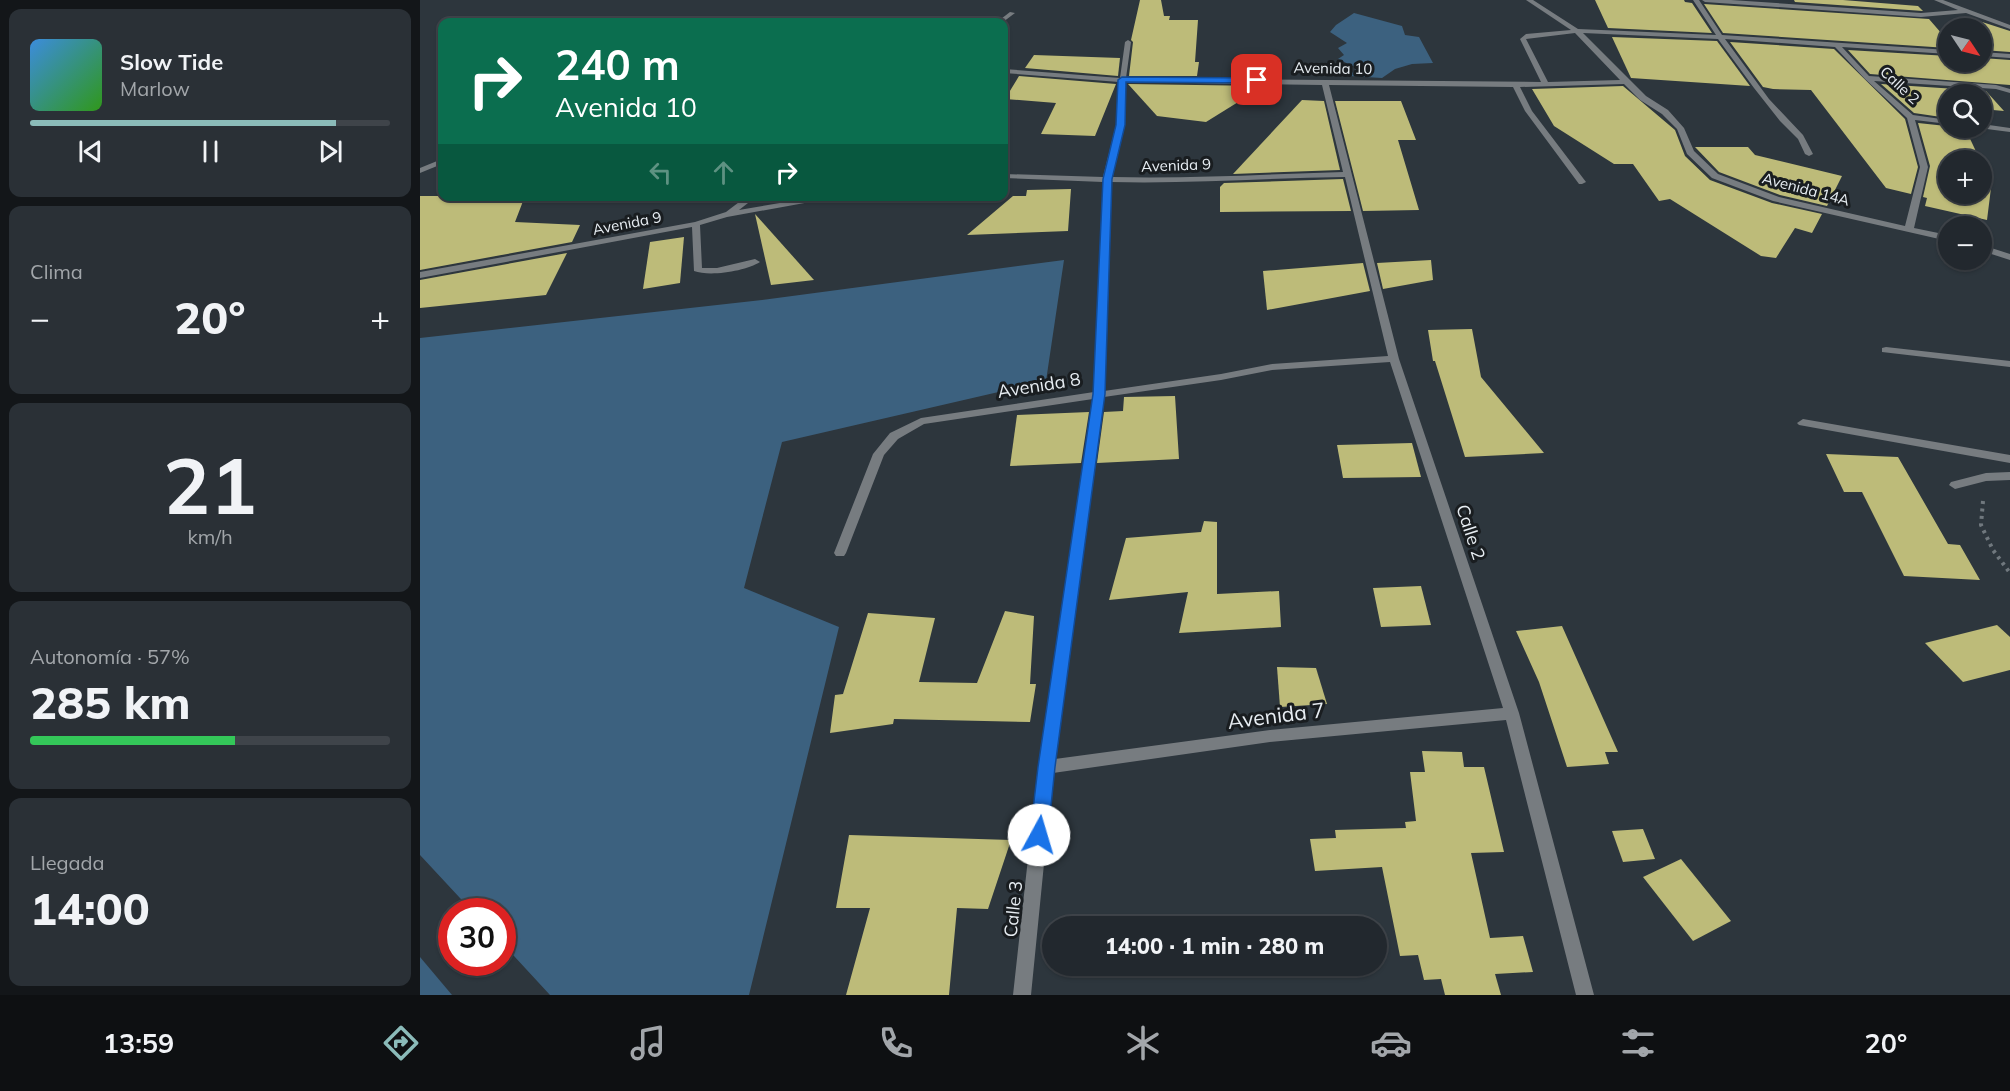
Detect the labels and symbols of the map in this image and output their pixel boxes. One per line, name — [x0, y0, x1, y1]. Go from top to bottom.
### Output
north arrow — [1938, 18, 1992, 72]
pin — [1231, 54, 1282, 105]
street label: Avenida 10 — [1293, 58, 1373, 78]
street label: Calle 2 — [1876, 62, 1924, 108]
street label: Avenida 9 — [1141, 154, 1211, 176]
street label: Avenida 14A — [1760, 168, 1852, 210]
street label: Avenida 9 — [591, 207, 663, 239]
street label: Avenida 8 — [996, 367, 1082, 403]
street label: Calle 2 — [1451, 501, 1491, 563]
street label: Avenida 7 — [1226, 696, 1326, 734]
position arrow — [1007, 803, 1071, 867]
street label: Calle 3 — [999, 880, 1027, 938]
speed limit sign: 30 — [438, 898, 516, 976]

